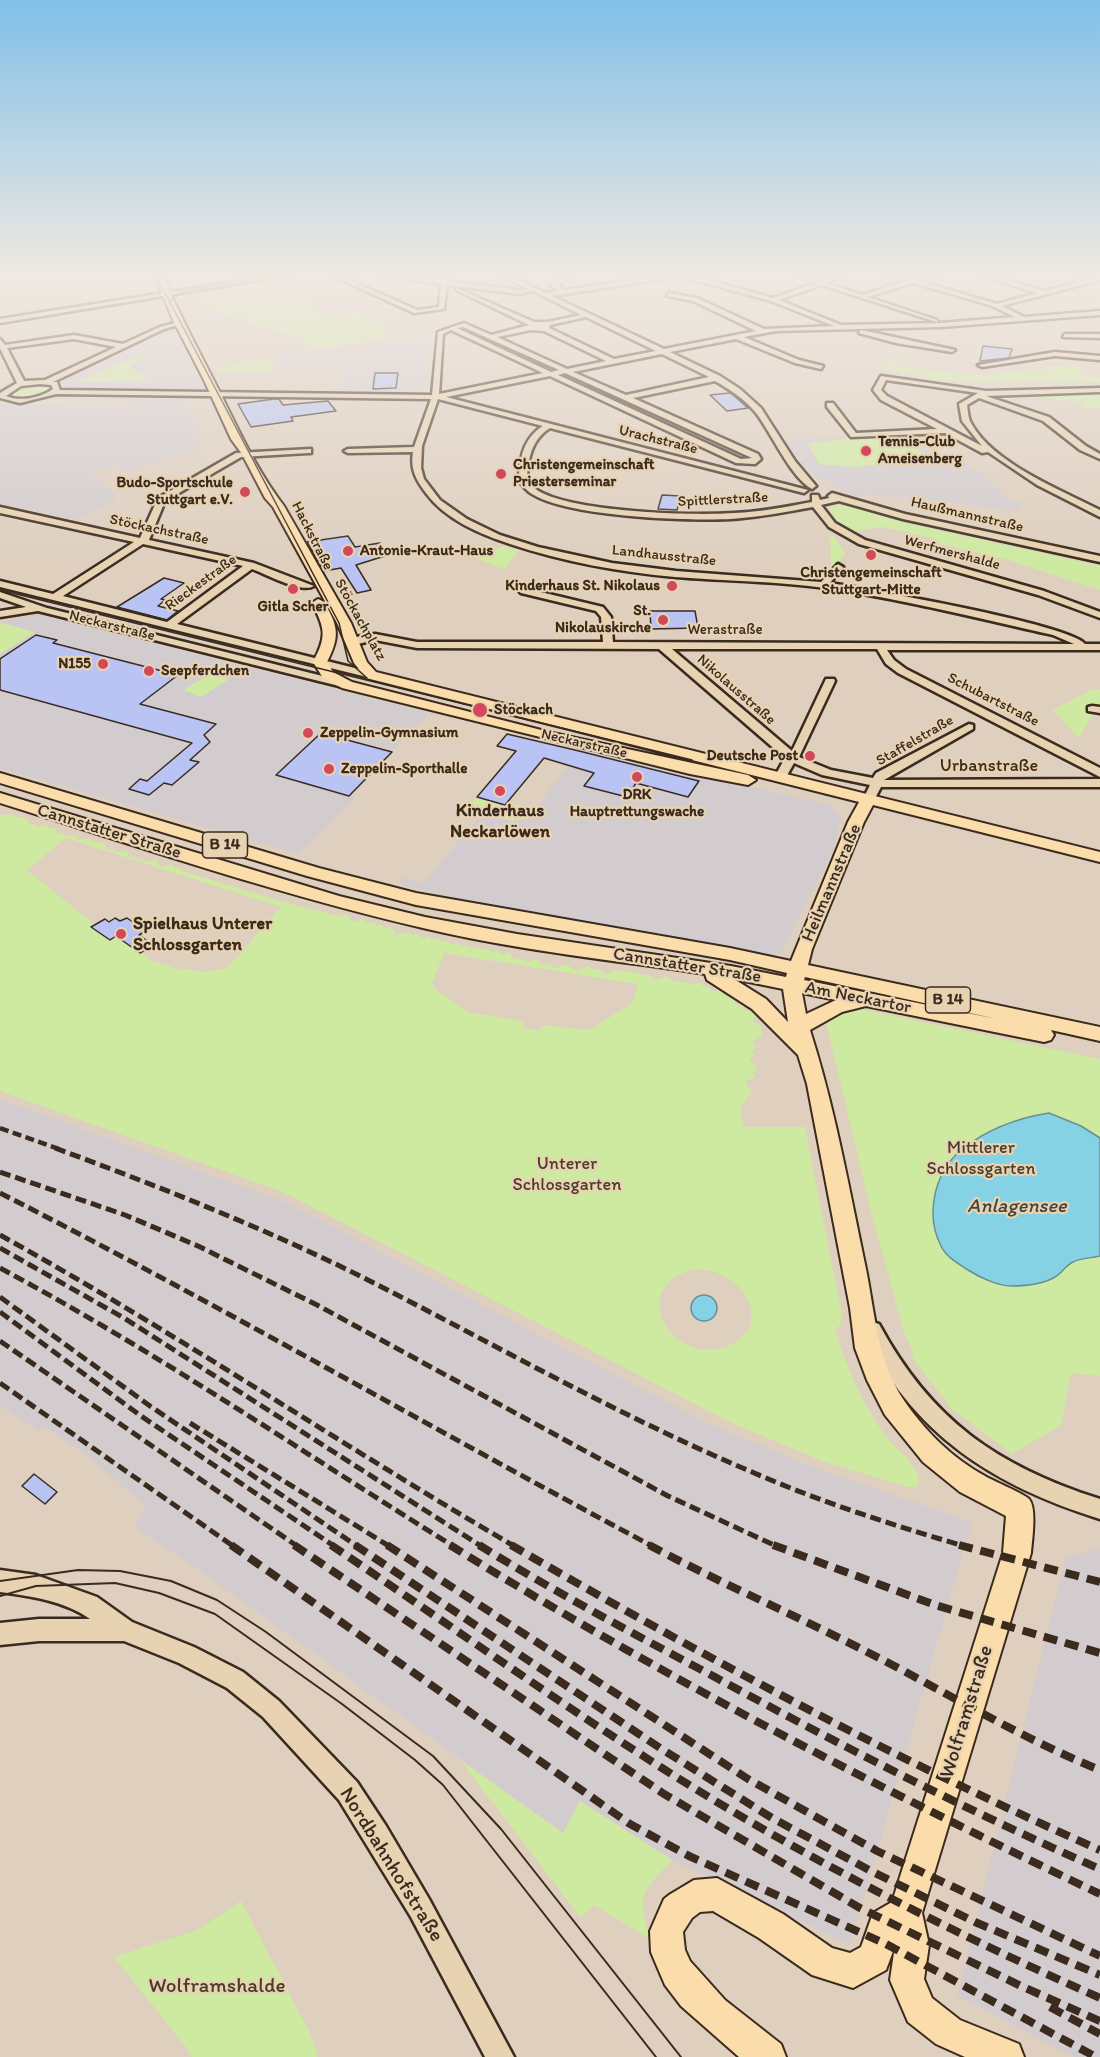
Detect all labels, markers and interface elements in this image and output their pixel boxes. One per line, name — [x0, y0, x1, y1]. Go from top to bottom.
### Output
street label: Urachstraße — [617, 422, 699, 458]
place label: Tennis-Club Ameisenberg — [878, 433, 962, 468]
marker: Tennis-Club Ameisenberg — [859, 444, 873, 458]
place label: Christengemeinschaft Priesterseminar — [513, 456, 655, 491]
marker: Christengemeinschaft Priesterseminar — [494, 467, 508, 481]
place label: Budo-Sportschule Stuttgart e.V. — [117, 474, 233, 509]
marker: Budo-Sportschule Stuttgart e.V. — [238, 485, 252, 499]
street label: Spittlerstraße — [677, 489, 769, 511]
street label: Haußmannstraße — [909, 493, 1025, 537]
street label: Hackstraße — [287, 499, 337, 573]
street label: Stöckachstraße — [108, 511, 210, 549]
street label: Werfmershalde — [902, 532, 1002, 574]
place label: Antonie-Kraut-Haus — [360, 542, 493, 560]
street label: Landhausstraße — [611, 542, 717, 570]
marker: Antonie-Kraut-Haus — [341, 544, 355, 558]
marker: Christengemeinschaft Stuttgart-Mitte — [864, 548, 878, 562]
street label: Rieckestraße — [162, 551, 240, 615]
place label: Christengemeinschaft Stuttgart-Mitte — [800, 564, 942, 599]
street label: Stöckachplatz — [330, 576, 390, 664]
place label: Kinderhaus St. Nikolaus — [505, 577, 660, 595]
marker: Kinderhaus St. Nikolaus — [665, 579, 679, 593]
marker: Gitla Scher — [286, 582, 300, 596]
place label: Gitla Scher — [257, 598, 329, 616]
place label: St. Nikolauskirche — [555, 602, 651, 637]
street label: Neckarstraße — [67, 607, 157, 645]
marker: St. Nikolauskirche — [656, 613, 670, 627]
street label: Werastraße — [687, 621, 763, 639]
street label: Nikolausstraße — [693, 651, 779, 729]
place label: N155 — [58, 655, 91, 673]
marker: N155 — [96, 657, 110, 671]
place label: Seepferdchen — [161, 662, 249, 680]
marker: Seepferdchen — [142, 664, 156, 678]
street label: Schubartstraße — [944, 669, 1042, 731]
marker: Stöckach — [471, 701, 489, 719]
place label: Stöckach — [494, 701, 553, 719]
street label: Staffelstraße — [873, 712, 957, 770]
place label: Zeppelin-Gymnasium — [320, 724, 458, 742]
street label: Neckarstraße — [539, 725, 629, 763]
marker: Zeppelin-Gymnasium — [301, 726, 315, 740]
place label: Deutsche Post — [707, 747, 798, 765]
marker: Deutsche Post — [803, 749, 817, 763]
street label: Urbanstraße — [940, 755, 1038, 777]
place label: Zeppelin-Sporthalle — [341, 760, 468, 778]
marker: Zeppelin-Sporthalle — [322, 762, 336, 776]
marker: DRK Hauptrettungswache — [630, 770, 644, 784]
marker: Kinderhaus Neckarlöwen — [493, 784, 507, 798]
place label: DRK Hauptrettungswache — [570, 786, 704, 821]
street label: Cannstatter Straße — [34, 800, 184, 864]
place label: Kinderhaus Neckarlöwen — [450, 800, 550, 842]
street label: Heilmannstraße — [797, 821, 867, 945]
road number: B 14 — [202, 832, 248, 858]
place label: Spielhaus Unterer Schlossgarten — [133, 913, 272, 956]
marker: Spielhaus Unterer Schlossgarten — [114, 927, 128, 941]
street label: Cannstatter Straße — [612, 944, 762, 988]
street label: Am Neckartor — [803, 977, 913, 1019]
road number: B 14 — [926, 987, 970, 1013]
park label: Mittlerer Schlossgarten — [927, 1137, 1035, 1180]
park label: Unterer Schlossgarten — [513, 1153, 621, 1196]
water label: Anlagensee — [967, 1195, 1067, 1219]
street label: Wolframstraße — [935, 1643, 999, 1781]
street label: Nordbahnhofstraße — [333, 1783, 449, 1947]
park label: Wolframshalde — [149, 1974, 285, 2000]

